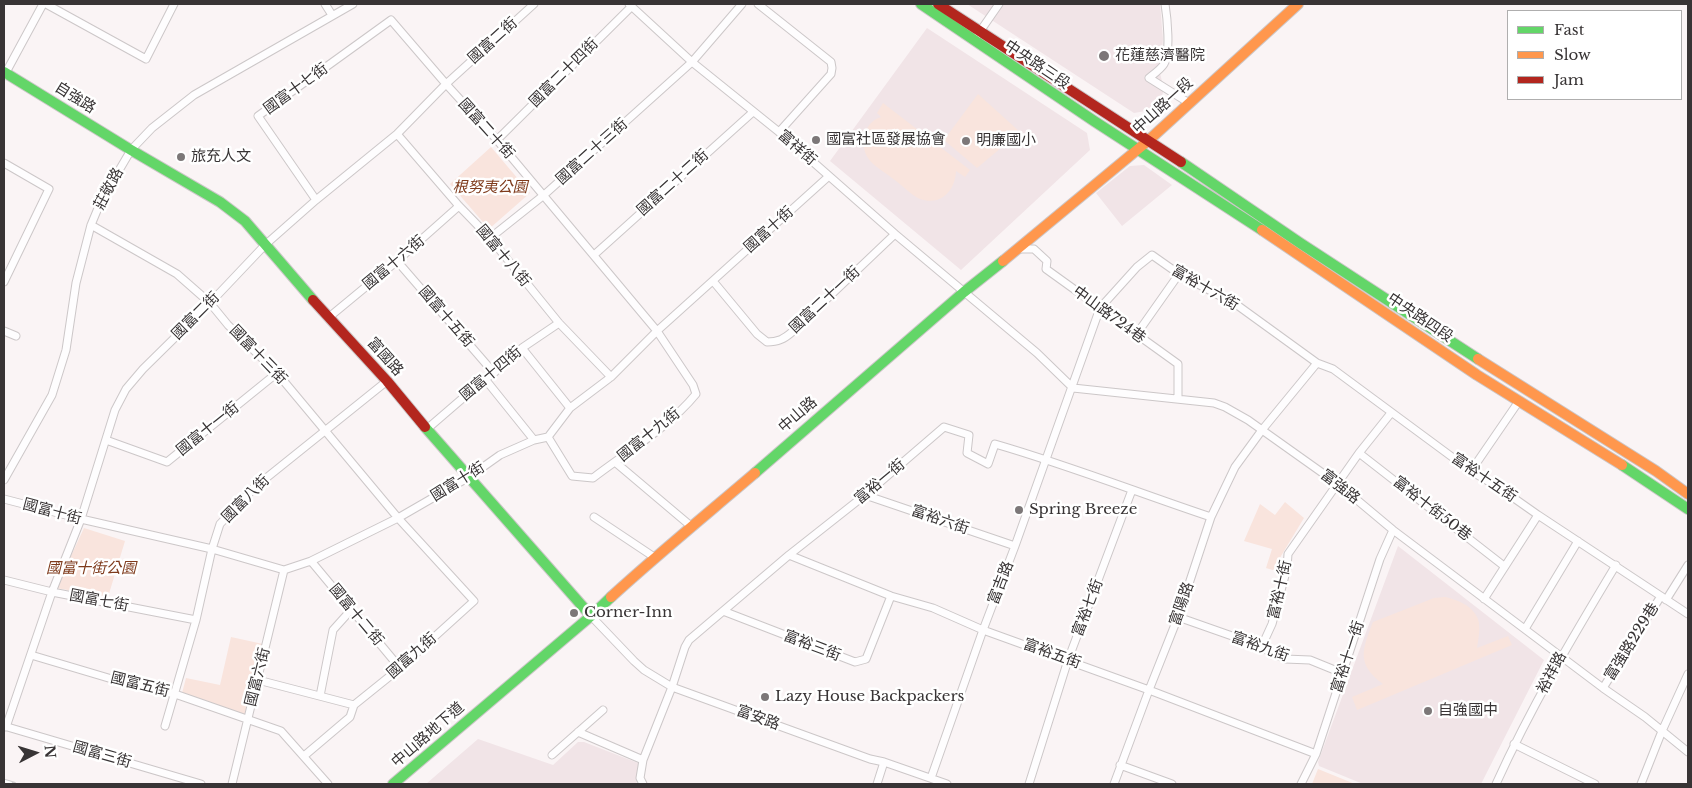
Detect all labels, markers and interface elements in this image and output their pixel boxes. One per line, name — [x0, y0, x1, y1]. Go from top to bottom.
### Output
legend — [1507, 10, 1682, 100]
street label: 國富二街 — [465, 14, 521, 68]
text: Fast — [1554, 20, 1584, 39]
street label: 國富二十四街 — [526, 35, 602, 111]
street label: 中央路三段 — [1001, 37, 1073, 93]
text: Slow — [1554, 45, 1591, 64]
place label: 花蓮慈濟醫院 — [1115, 47, 1205, 65]
marker: 花蓮慈濟醫院 — [1097, 49, 1111, 63]
street label: 國富十七街 — [260, 60, 332, 118]
text: Jam — [1554, 70, 1584, 89]
street label: 中山路一段 — [1129, 74, 1197, 138]
street label: 自強路 — [51, 78, 99, 118]
street label: 國富二十街 — [454, 95, 518, 163]
street label: 國富二十三街 — [553, 115, 631, 189]
street label: 富祥街 — [774, 126, 820, 170]
place label: 國富社區發展協會 — [826, 131, 946, 149]
place label: 明廉國小 — [976, 132, 1036, 150]
marker: 國富社區發展協會 — [810, 134, 822, 146]
marker: 明廉國小 — [960, 135, 972, 147]
street label: 國富二十二街 — [634, 146, 712, 220]
place label: 旅充人文 — [191, 148, 251, 166]
marker: 旅充人文 — [175, 151, 187, 163]
street label: 莊敬路 — [90, 165, 128, 213]
park label: 根努夷公園 — [453, 179, 527, 197]
street label: 國富十街 — [741, 203, 797, 257]
street label: 國富十八街 — [472, 221, 534, 291]
street label: 國富十六街 — [359, 232, 429, 294]
street label: 富裕十六街 — [1168, 261, 1242, 315]
street label: 國富二十一街 — [786, 263, 864, 337]
street label: 國富十五街 — [415, 283, 477, 351]
street label: 中山路724巷 — [1069, 283, 1149, 347]
street label: 國富二街 — [168, 288, 224, 344]
street label: 中央路四段 — [1384, 290, 1456, 346]
street label: 國富十三街 — [225, 322, 291, 388]
street label: 富國路 — [363, 334, 407, 380]
street label: 國富十四街 — [456, 343, 526, 405]
street label: 中山路 — [775, 393, 821, 437]
street label: 國富十一街 — [173, 398, 243, 460]
street label: 國富十九街 — [614, 404, 684, 466]
street label: 富裕十五街 — [1448, 450, 1520, 506]
street label: 富裕一街 — [851, 456, 909, 508]
street label: 國富十街 — [428, 458, 488, 506]
street label: 富強路 — [1317, 466, 1363, 508]
street label: 國富八街 — [218, 471, 274, 527]
street label: 富裕十街50巷 — [1389, 473, 1475, 545]
street label: 國富十街 — [21, 496, 83, 528]
place label: Spring Breeze — [1029, 501, 1137, 519]
street label: 富裕六街 — [909, 502, 971, 538]
marker: Spring Breeze — [1013, 504, 1025, 516]
street label: 富吉路 — [985, 559, 1017, 607]
street label: 富裕十街 — [1264, 559, 1296, 621]
park label: 國富十街公園 — [46, 560, 136, 578]
street label: 富裕七街 — [1069, 577, 1107, 639]
street label: 國富十二街 — [325, 580, 387, 650]
street label: 富陽路 — [1166, 580, 1198, 628]
street label: 國富七街 — [68, 586, 130, 616]
street label: 富強路229巷 — [1601, 600, 1663, 684]
place label: Corner-Inn — [584, 604, 672, 622]
marker: Corner-Inn — [568, 607, 580, 619]
street label: 富裕十一街 — [1328, 619, 1368, 695]
street label: 富裕三街 — [781, 627, 843, 665]
street label: 富裕九街 — [1229, 628, 1291, 666]
street label: 國富九街 — [383, 630, 441, 682]
street label: 富裕五街 — [1021, 635, 1083, 673]
street label: 國富六街 — [242, 646, 274, 708]
street label: 裕祥路 — [1533, 649, 1571, 697]
street label: 國富五街 — [109, 669, 171, 701]
place label: Lazy House Backpackers — [775, 688, 964, 706]
marker: Lazy House Backpackers — [759, 691, 771, 703]
street label: 中山路地下道 — [388, 699, 468, 771]
street label: 富安路 — [734, 702, 782, 734]
place label: 自強國中 — [1438, 702, 1498, 720]
marker: 自強國中 — [1422, 705, 1434, 717]
north arrow — [10, 728, 60, 778]
street label: 國富三街 — [71, 738, 133, 772]
text: N — [40, 744, 59, 759]

